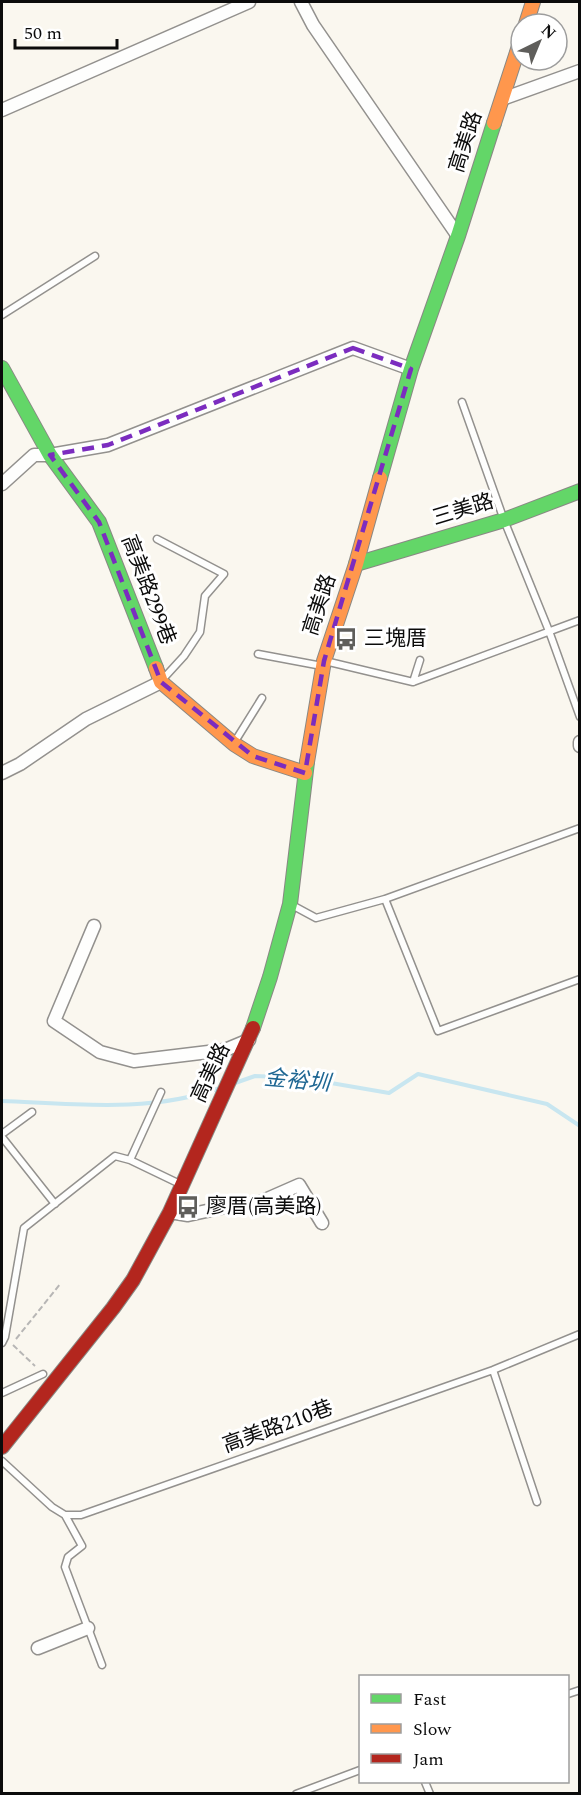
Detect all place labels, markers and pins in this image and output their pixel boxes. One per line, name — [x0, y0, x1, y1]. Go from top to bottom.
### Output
place label: 三塊厝 — [364, 623, 427, 655]
bus stop icon: 三塊厝 — [333, 626, 359, 652]
place label: 廖厝(高美路) — [206, 1191, 322, 1223]
bus stop icon: 廖厝(高美路) — [175, 1194, 201, 1220]

